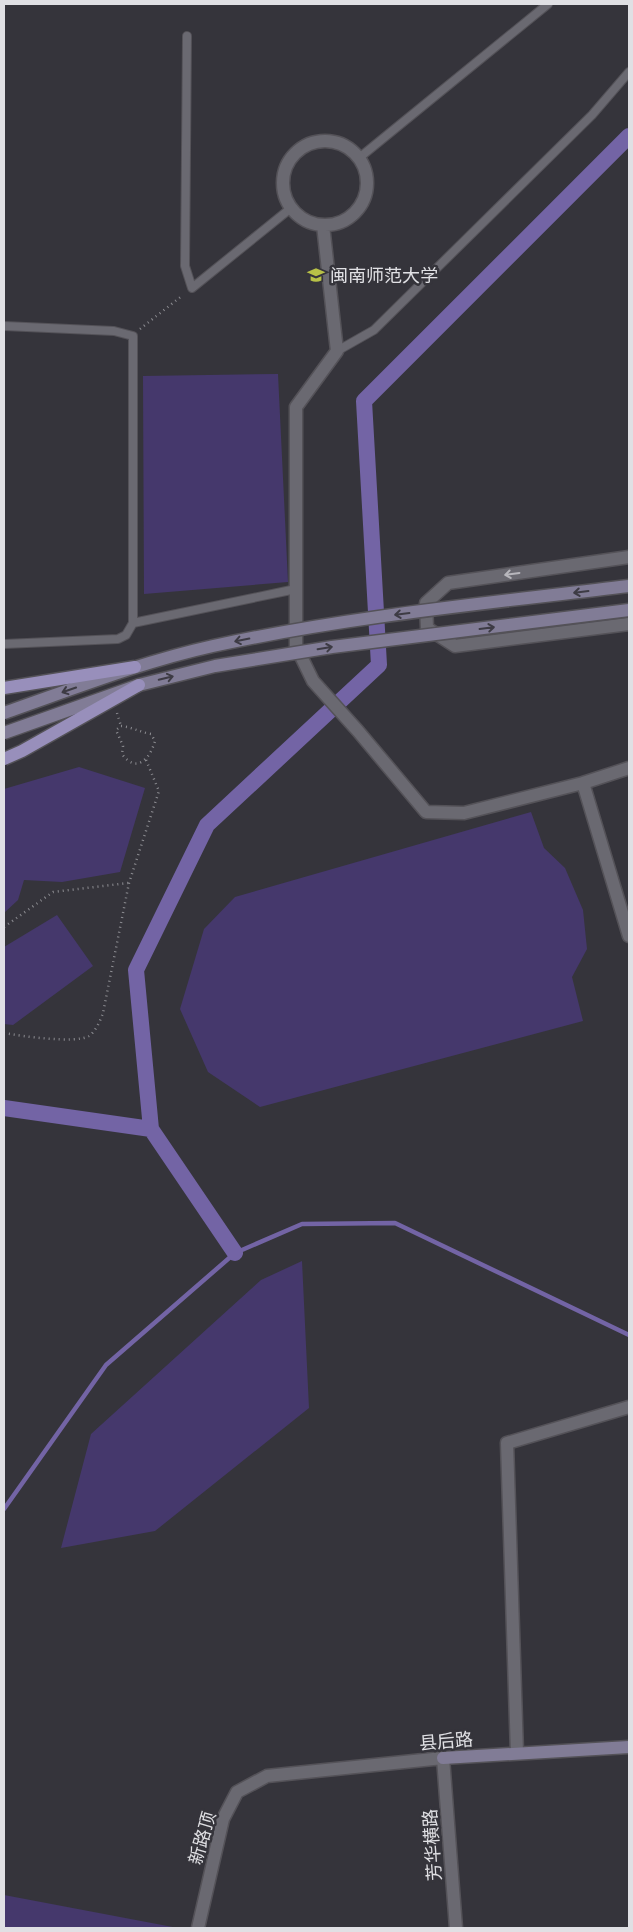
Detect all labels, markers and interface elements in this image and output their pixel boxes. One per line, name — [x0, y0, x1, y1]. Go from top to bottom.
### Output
place label: 闽南师范大学 — [330, 264, 438, 287]
school or university icon: 闽南师范大学 — [306, 265, 326, 285]
one-way arrow — [504, 569, 520, 579]
one-way arrow — [573, 587, 589, 597]
one-way arrow — [395, 609, 411, 619]
one-way arrow — [478, 623, 494, 633]
one-way arrow — [234, 636, 250, 646]
one-way arrow — [317, 642, 333, 652]
one-way arrow — [158, 673, 174, 682]
one-way arrow — [62, 686, 78, 695]
street label: 县后路 — [418, 1727, 474, 1755]
street label: 芳华横路 — [418, 1808, 446, 1882]
street label: 新路顶 — [184, 1809, 220, 1867]

